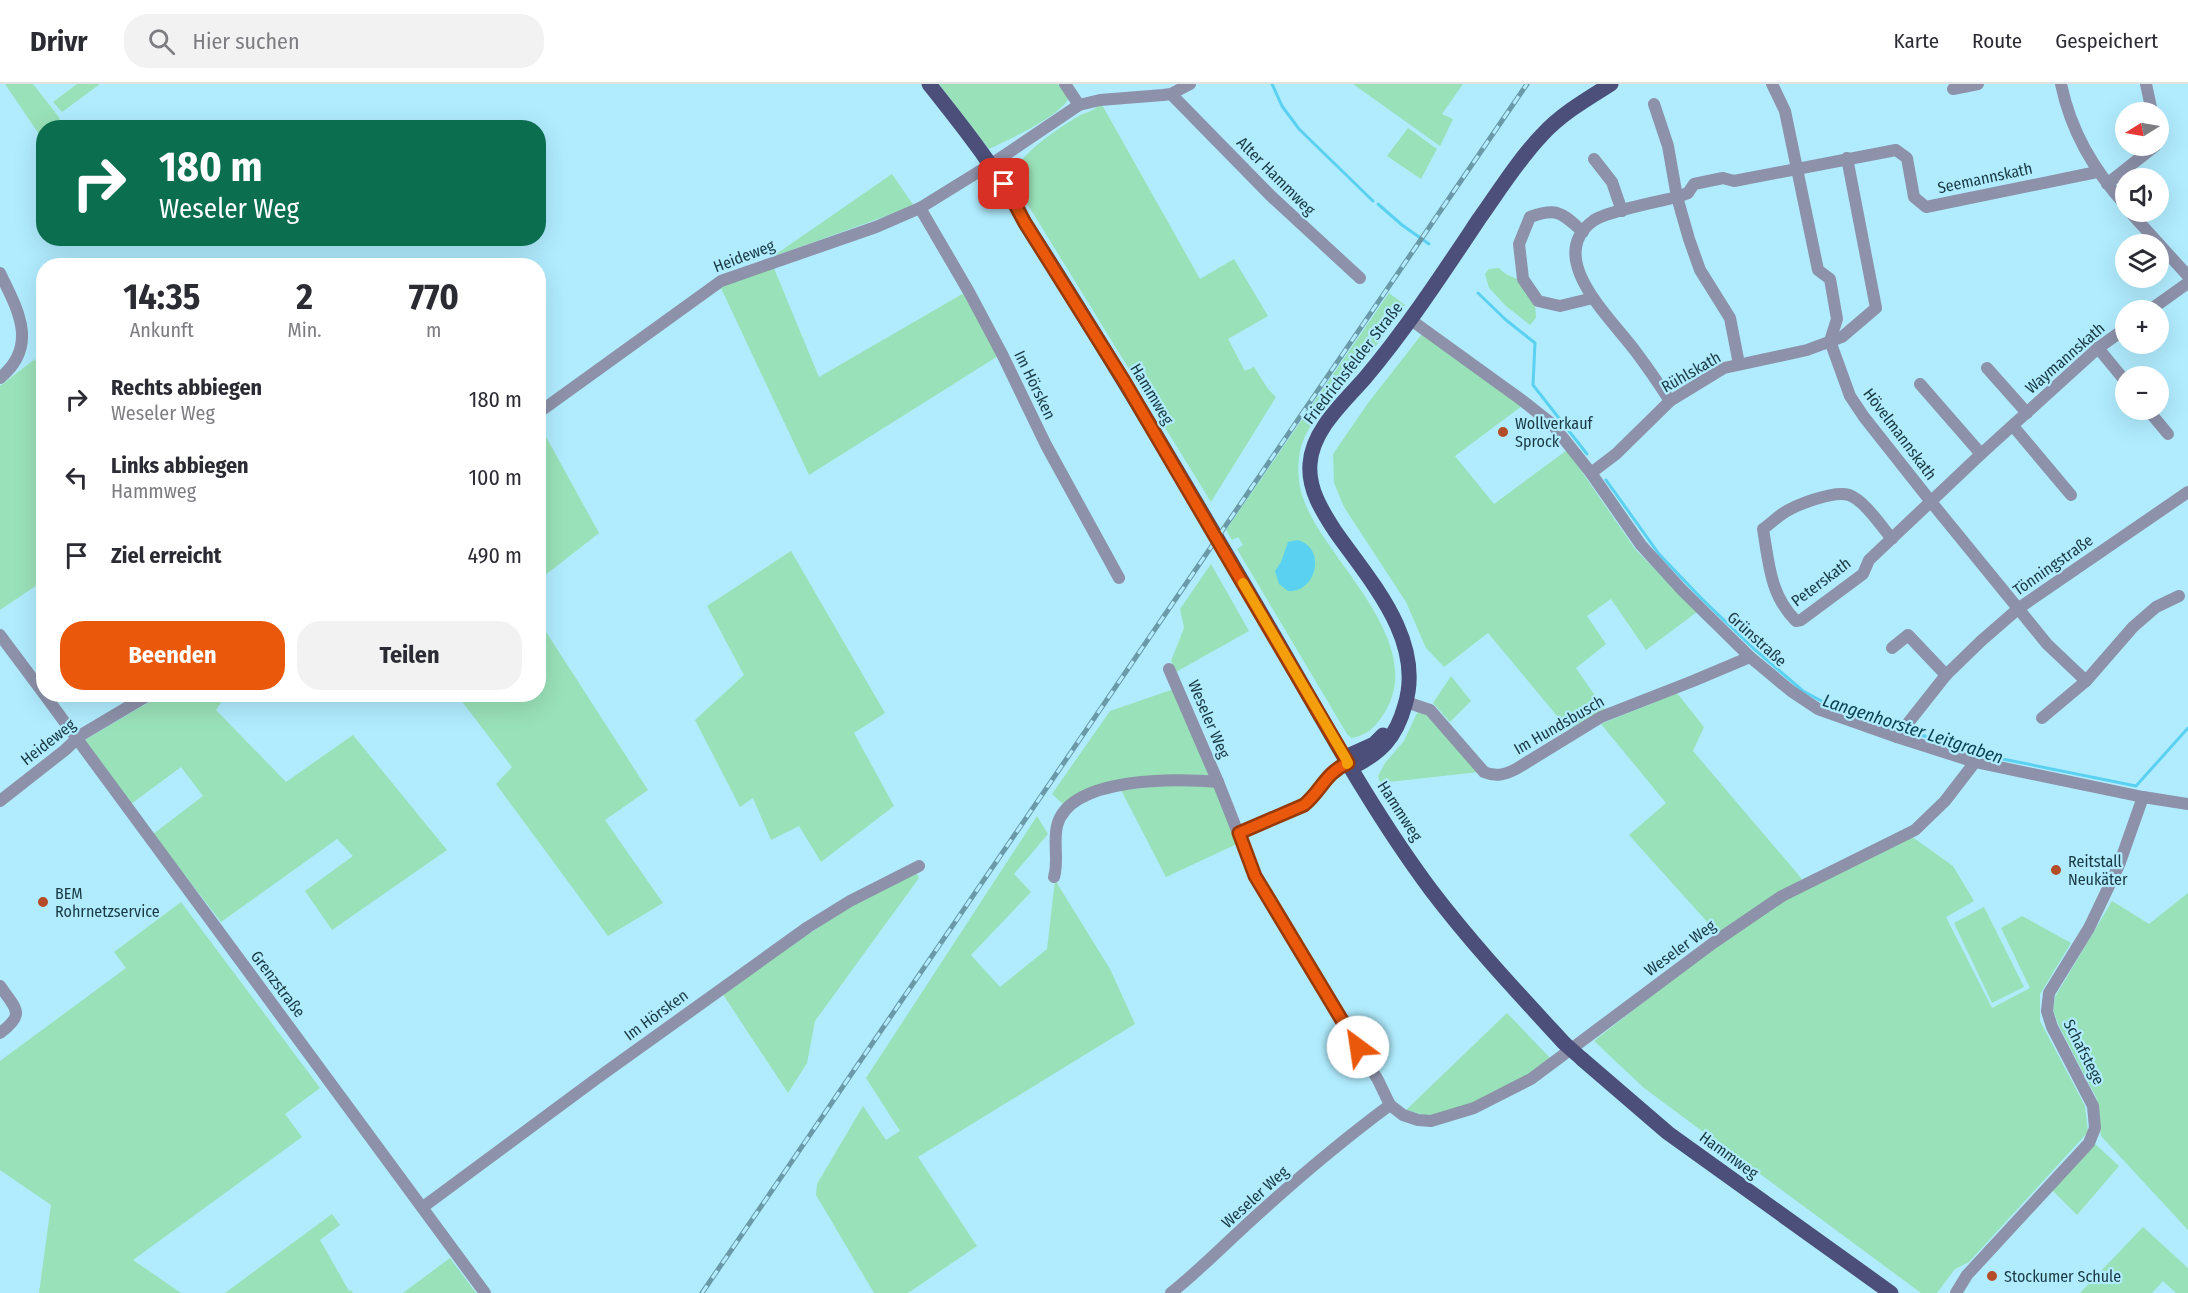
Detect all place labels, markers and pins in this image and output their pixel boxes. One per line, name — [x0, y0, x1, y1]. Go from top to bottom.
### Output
pin — [978, 158, 1029, 209]
place label: Wollverkauf Sprock — [1515, 414, 1593, 451]
marker: Wollverkauf Sprock — [1496, 425, 1510, 439]
place label: Reitstall Neukäter — [2068, 852, 2128, 889]
marker: Reitstall Neukäter — [2049, 863, 2063, 877]
place label: BEM Rohrnetzservice — [55, 884, 160, 921]
marker: BEM Rohrnetzservice — [36, 895, 50, 909]
place label: Stockumer Schule — [2004, 1267, 2121, 1286]
marker: Stockumer Schule — [1985, 1269, 1999, 1283]

